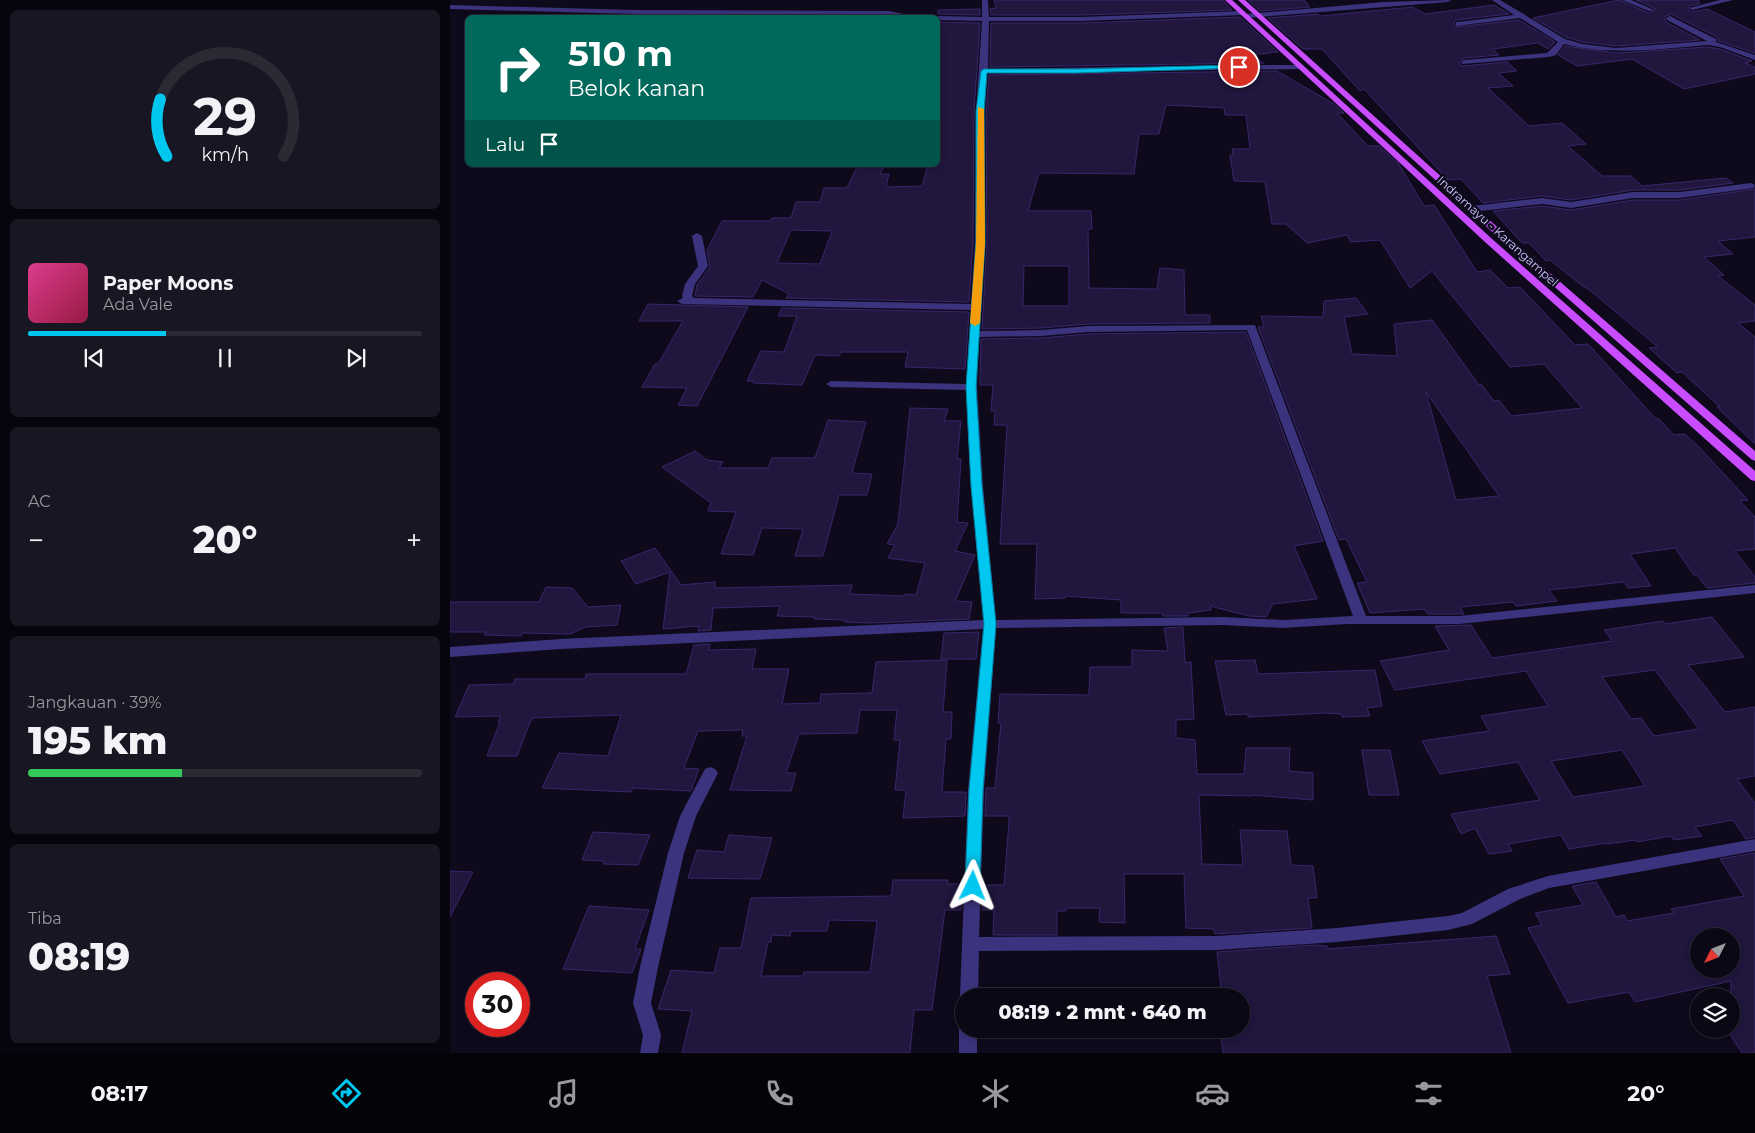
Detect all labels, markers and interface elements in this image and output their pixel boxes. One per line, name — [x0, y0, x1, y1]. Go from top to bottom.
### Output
text: 510 m — [568, 32, 673, 75]
icon: right — [485, 35, 550, 100]
pin — [1218, 46, 1260, 88]
icon: arrive — [1225, 53, 1253, 81]
text: Belok kanan — [568, 75, 705, 102]
text: 29 — [193, 85, 257, 148]
icon: arrive — [535, 130, 563, 158]
text: Lalu — [485, 133, 525, 156]
text: km/h — [201, 144, 249, 165]
street label: Indramayu - Karangampel — [1434, 173, 1562, 289]
text: Paper Moons — [103, 272, 233, 295]
text: Ada Vale — [103, 295, 173, 314]
icon: previous — [80, 344, 108, 372]
icon: pause — [211, 344, 239, 372]
icon: next — [342, 344, 370, 372]
text: AC — [28, 492, 51, 511]
text: 20° — [193, 516, 257, 563]
text: − — [28, 523, 44, 557]
text: + — [406, 523, 422, 557]
text: Jangkauan · 39% — [28, 693, 162, 712]
text: 195 km — [28, 717, 168, 764]
position arrow — [946, 859, 998, 911]
text: Tiba — [28, 909, 62, 928]
north arrow — [1690, 928, 1740, 978]
map controls — [1690, 928, 1740, 1038]
text: 08:19 — [28, 933, 130, 980]
speed limit sign: 30 — [465, 972, 530, 1037]
button: layers — [1690, 988, 1740, 1038]
text: 08:19 · 2 mnt · 640 m — [998, 1001, 1207, 1024]
icon: directions — [329, 1076, 364, 1111]
icon: music — [546, 1076, 581, 1111]
icon: phone — [762, 1076, 797, 1111]
icon: climate — [978, 1076, 1013, 1111]
icon: car — [1195, 1076, 1230, 1111]
icon: filters — [1411, 1076, 1446, 1111]
text: 08:17 — [91, 1080, 148, 1107]
text: 20° — [1627, 1080, 1664, 1107]

